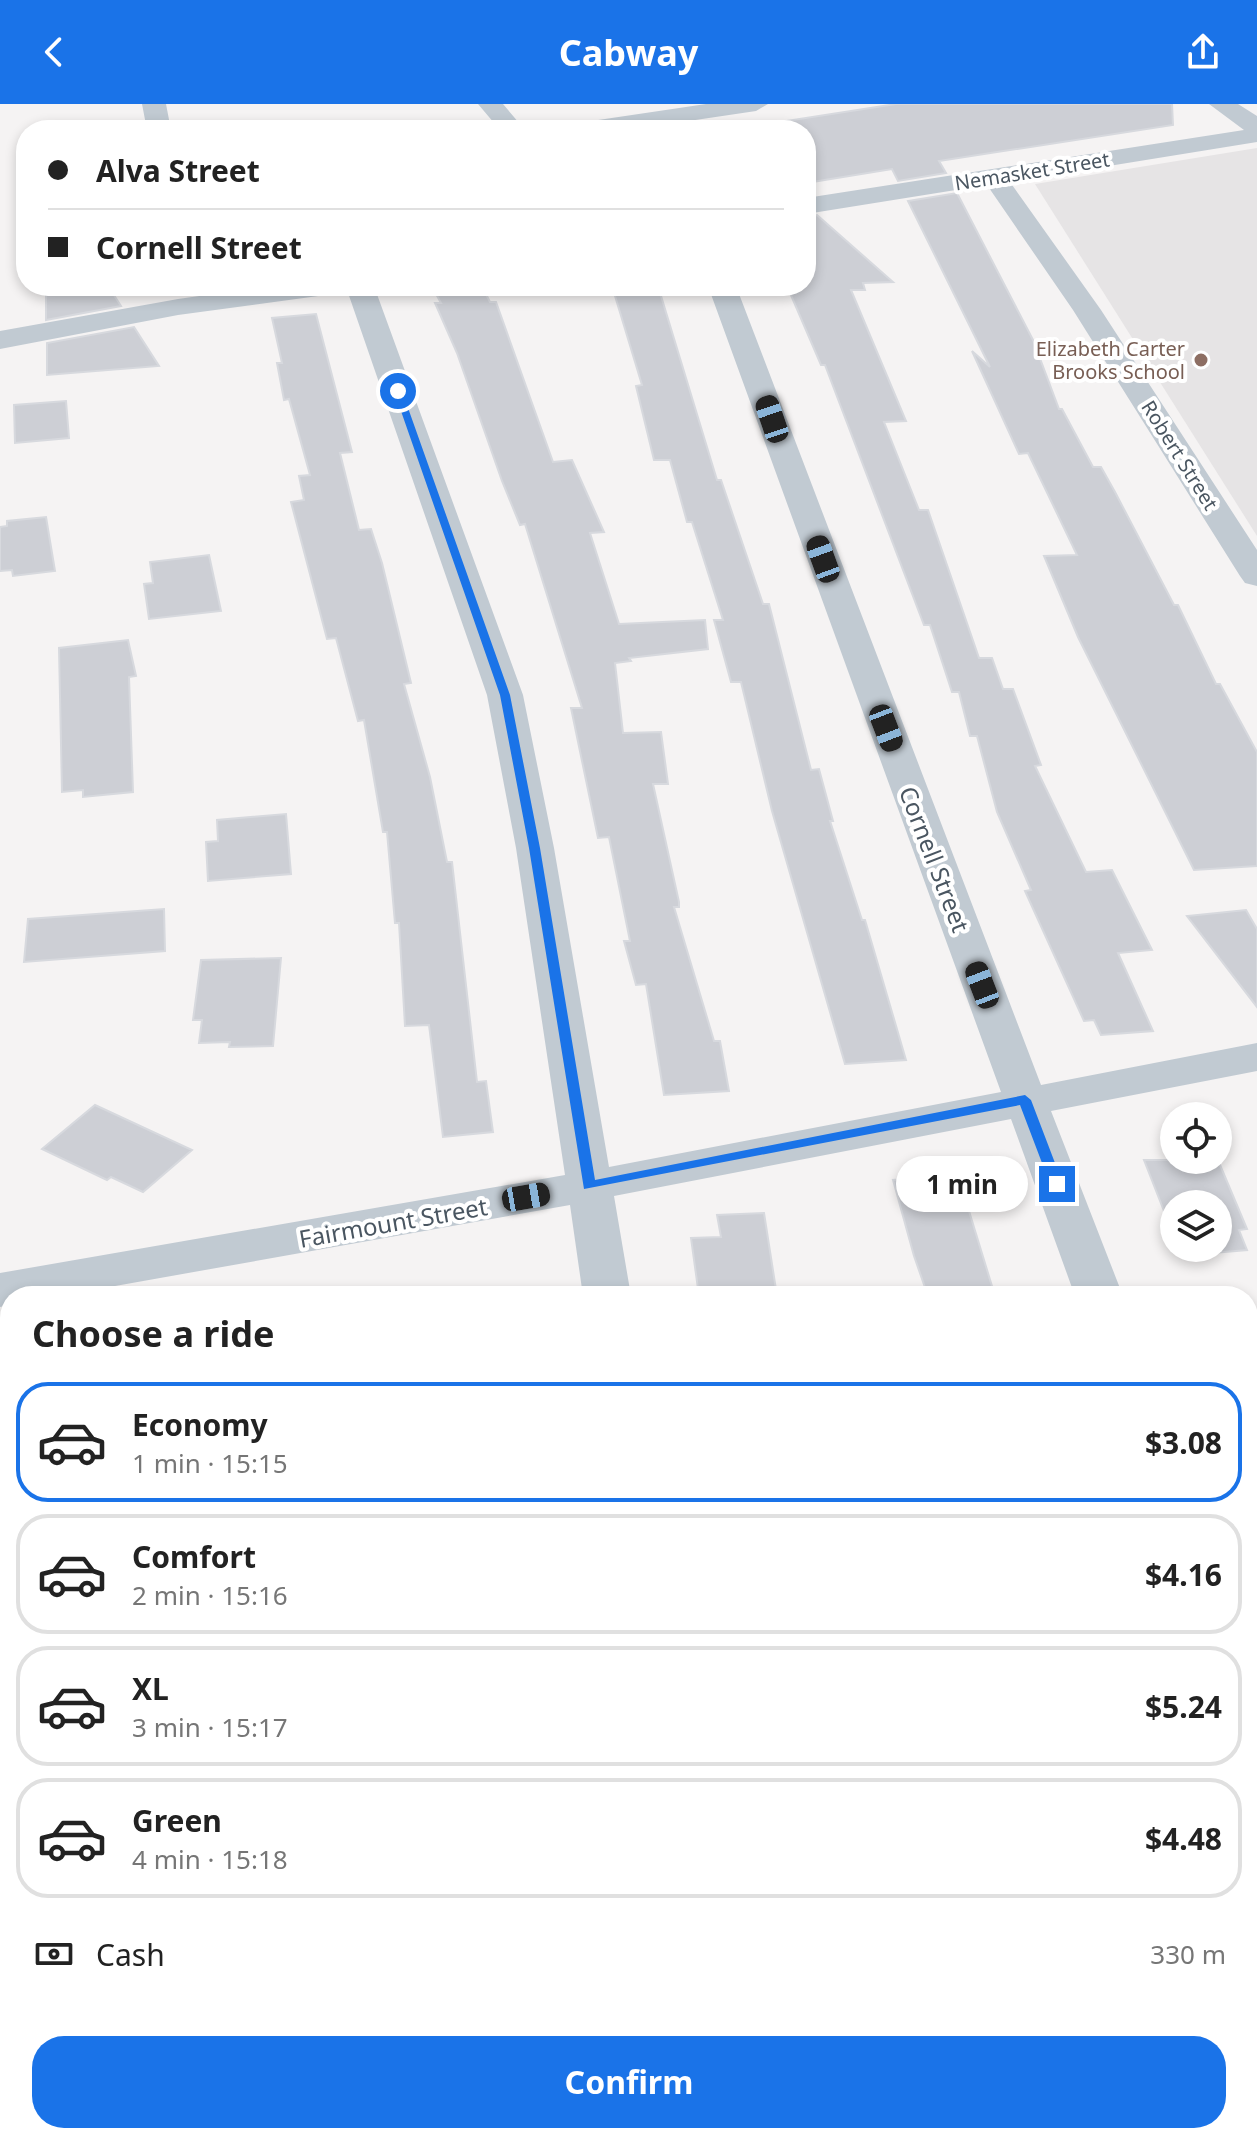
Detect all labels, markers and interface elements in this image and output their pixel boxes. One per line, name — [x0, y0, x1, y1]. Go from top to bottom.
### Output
text: Cabway — [559, 28, 698, 77]
icon: back — [32, 30, 76, 74]
icon: share — [1181, 30, 1225, 74]
street label: Nemasket Street — [953, 145, 1111, 197]
text: Alva Street — [96, 150, 260, 191]
text: Cornell Street — [96, 227, 302, 268]
place label: Elizabeth Carter Brooks School — [1036, 335, 1185, 385]
marker: Elizabeth Carter Brooks School — [1192, 351, 1210, 369]
route start — [380, 373, 416, 409]
car — [753, 392, 791, 446]
street label: Robert Street — [1136, 395, 1224, 515]
car — [804, 532, 842, 586]
car — [866, 701, 906, 755]
street label: Cornell Street — [892, 781, 978, 937]
car — [962, 958, 1002, 1012]
map controls — [1160, 1102, 1232, 1262]
button: locate — [1160, 1102, 1232, 1174]
callout: 1 min — [897, 1156, 1029, 1212]
text: 1 min — [926, 1166, 998, 1202]
route end — [1039, 1166, 1075, 1202]
car — [500, 1181, 552, 1213]
street label: Fairmount Street — [296, 1189, 490, 1255]
button: layers — [1160, 1190, 1232, 1262]
text: Choose a ride — [32, 1309, 274, 1358]
text: Economy — [132, 1404, 268, 1445]
icon: car — [36, 1406, 108, 1478]
text: $3.08 — [1145, 1422, 1222, 1463]
text: 1 min · 15:15 — [132, 1445, 288, 1481]
text: Comfort — [132, 1536, 256, 1577]
icon: car — [36, 1538, 108, 1610]
text: $4.16 — [1145, 1554, 1222, 1595]
text: 2 min · 15:16 — [132, 1577, 288, 1613]
text: XL — [132, 1668, 169, 1709]
icon: car — [36, 1670, 108, 1742]
text: $5.24 — [1145, 1686, 1222, 1727]
text: 3 min · 15:17 — [132, 1709, 288, 1745]
text: Green — [132, 1800, 222, 1841]
icon: car — [36, 1802, 108, 1874]
text: $4.48 — [1145, 1818, 1222, 1859]
text: 4 min · 15:18 — [132, 1841, 288, 1877]
icon: cash — [32, 1932, 76, 1976]
text: Cash — [96, 1934, 165, 1975]
text: 330 m — [1150, 1936, 1226, 1972]
button: Confirm — [32, 2036, 1226, 2128]

